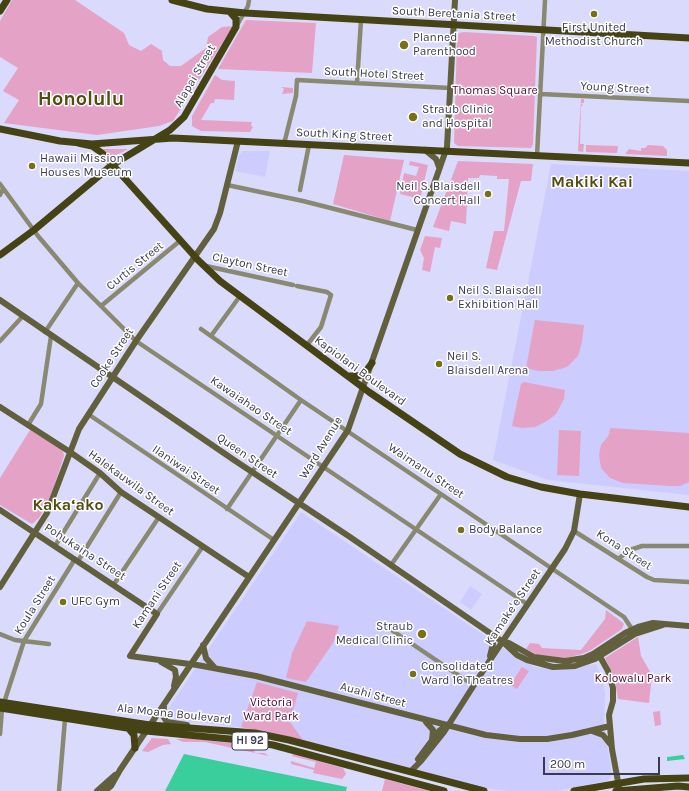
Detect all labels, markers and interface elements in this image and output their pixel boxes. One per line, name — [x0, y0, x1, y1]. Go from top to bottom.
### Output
street label: South Beretania Street — [392, 4, 516, 24]
marker: First United Methodist Church — [589, 9, 599, 19]
place label: First United Methodist Church — [545, 21, 643, 49]
place label: Planned Parenthood — [413, 31, 476, 59]
marker: Planned Parenthood — [398, 39, 410, 51]
street label: Alapai Street — [171, 42, 219, 110]
street label: South Hotel Street — [324, 64, 424, 84]
street label: Young Street — [580, 79, 650, 97]
park label: Thomas Square — [452, 84, 538, 98]
district label: Honolulu — [38, 87, 124, 111]
place label: Straub Clinic and Hospital — [422, 103, 493, 131]
marker: Straub Clinic and Hospital — [407, 111, 419, 123]
street label: South King Street — [296, 125, 392, 145]
place label: Hawaii Mission Houses Museum — [40, 152, 132, 180]
marker: Hawaii Mission Houses Museum — [27, 161, 37, 171]
district label: Makiki Kai — [551, 172, 633, 192]
place label: Neil S. Blaisdell Concert Hall — [396, 180, 480, 208]
marker: Neil S. Blaisdell Concert Hall — [483, 189, 493, 199]
street label: Curtis Street — [104, 239, 166, 293]
street label: Clayton Street — [211, 250, 289, 280]
place label: Neil S. Blaisdell Exhibition Hall — [458, 284, 542, 312]
marker: Neil S. Blaisdell Exhibition Hall — [445, 293, 455, 303]
street label: Cooke Street — [87, 325, 137, 391]
street label: Kapiolani Boulevard — [311, 333, 409, 409]
place label: Neil S. Blaisdell Arena — [447, 350, 528, 378]
marker: Neil S. Blaisdell Arena — [434, 359, 444, 369]
street label: Kawaiahao Street — [207, 373, 295, 439]
street label: Ward Avenue — [296, 414, 346, 482]
street label: Queen Street — [214, 430, 280, 482]
street label: Waimanu Street — [385, 440, 467, 502]
street label: Ilaniwai Street — [149, 442, 223, 498]
street label: Halekauwila Street — [85, 447, 177, 519]
district label: Kaka‘ako — [33, 495, 103, 515]
street label: Pohukaina Street — [42, 520, 128, 584]
place label: Body Balance — [469, 523, 542, 537]
marker: Body Balance — [456, 525, 466, 535]
street label: Kona Street — [593, 527, 655, 573]
street label: Kamani Street — [129, 559, 185, 631]
street label: Kamakeʻe Street — [482, 566, 544, 648]
street label: Koula Street — [11, 573, 59, 637]
place label: UFC Gym — [71, 595, 120, 609]
marker: UFC Gym — [58, 597, 68, 607]
place label: Straub Medical Clinic — [336, 620, 413, 648]
marker: Straub Medical Clinic — [416, 628, 428, 640]
place label: Consolidated Ward 16 Theatres — [421, 660, 513, 688]
marker: Consolidated Ward 16 Theatres — [408, 669, 418, 679]
park label: Kolowalu Park — [595, 672, 671, 686]
street label: Auahi Street — [339, 679, 407, 711]
park label: Victoria Ward Park — [243, 696, 299, 724]
street label: Ala Moana Boulevard — [116, 701, 232, 727]
road number: HI 92 — [232, 732, 268, 750]
scale bar — [545, 749, 662, 775]
text: 200 m — [550, 757, 585, 771]

